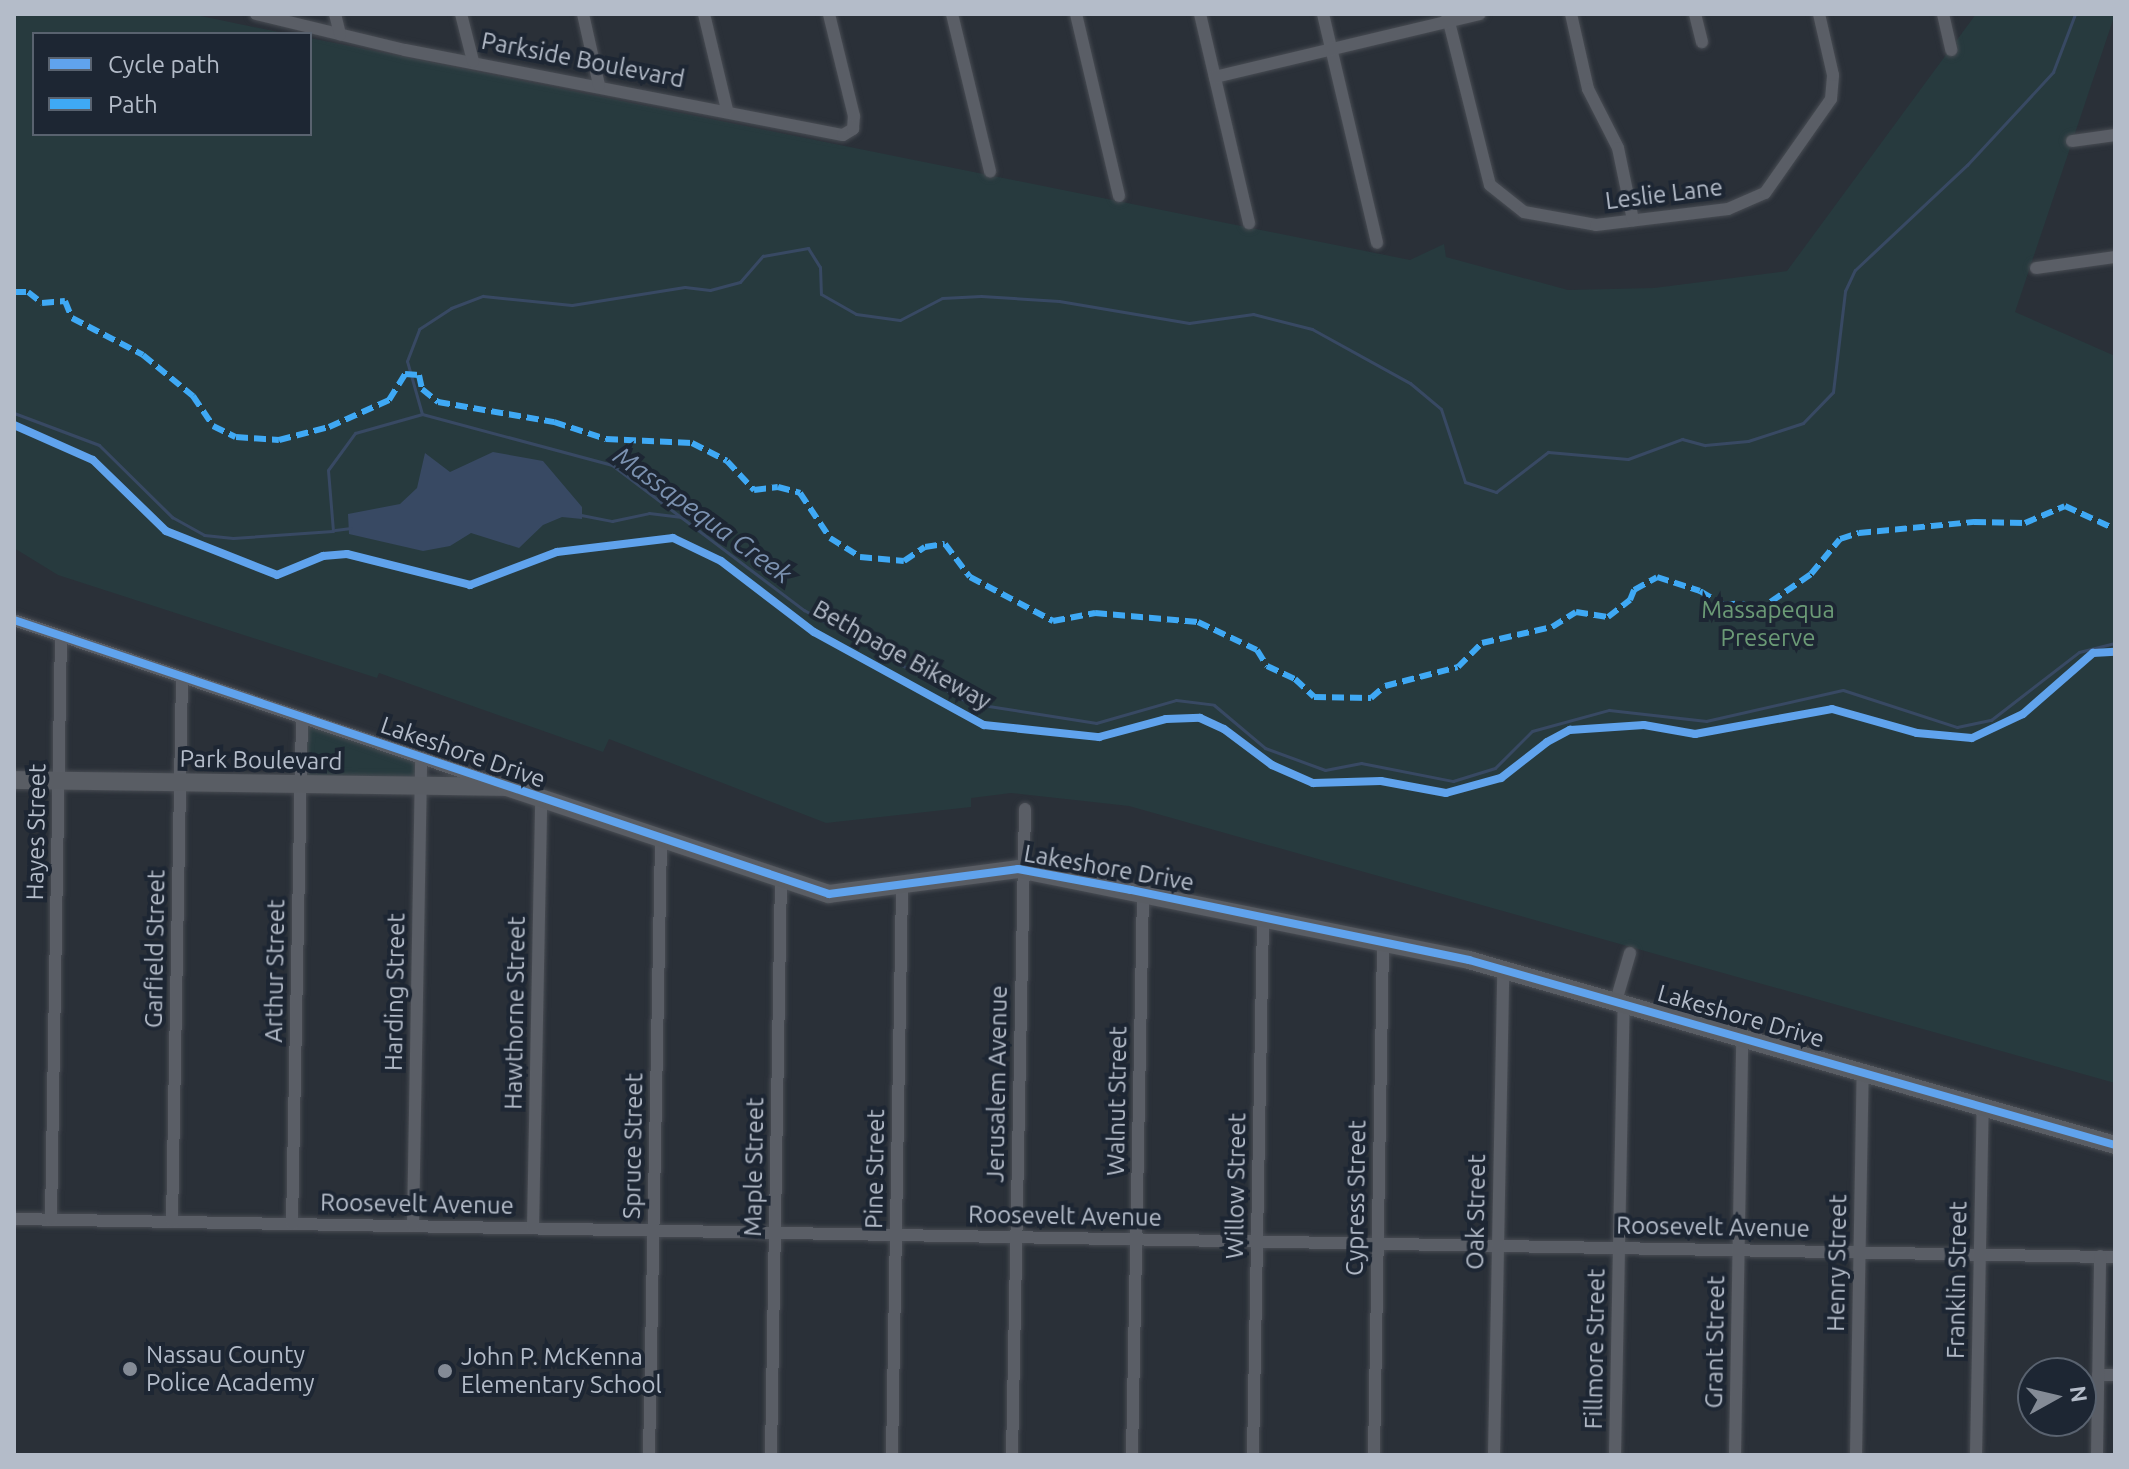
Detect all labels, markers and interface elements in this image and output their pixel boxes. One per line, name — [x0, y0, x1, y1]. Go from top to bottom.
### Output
street label: Parkside Boulevard — [479, 26, 687, 94]
legend — [32, 32, 312, 136]
text: Cycle path — [108, 51, 220, 78]
text: Path — [108, 91, 158, 118]
street label: Leslie Lane — [1604, 173, 1724, 215]
water label: Massapequa Creek — [608, 440, 798, 590]
street label: Bethpage Bikeway — [808, 594, 996, 716]
park label: Massapequa Preserve — [1701, 596, 1835, 652]
street label: Lakeshore Drive — [377, 710, 549, 794]
street label: Park Boulevard — [179, 744, 343, 776]
street label: Hayes Street — [20, 763, 52, 901]
street label: Lakeshore Drive — [1022, 839, 1196, 897]
street label: Garfield Street — [139, 870, 171, 1028]
street label: Arthur Street — [259, 899, 291, 1043]
street label: Harding Street — [379, 913, 411, 1071]
street label: Hawthorne Street — [499, 916, 531, 1110]
street label: Lakeshore Drive — [1654, 978, 1828, 1054]
street label: Jerusalem Avenue — [981, 985, 1013, 1183]
street label: Walnut Street — [1101, 1026, 1133, 1176]
street label: Spruce Street — [617, 1073, 649, 1219]
street label: Maple Street — [738, 1097, 770, 1237]
street label: Pine Street — [860, 1109, 890, 1229]
street label: Willow Street — [1220, 1113, 1252, 1259]
street label: Cypress Street — [1340, 1120, 1372, 1276]
street label: Oak Street — [1461, 1154, 1491, 1270]
street label: Roosevelt Avenue — [320, 1188, 514, 1220]
street label: Henry Street — [1821, 1194, 1853, 1332]
street label: Roosevelt Avenue — [968, 1200, 1162, 1232]
street label: Franklin Street — [1941, 1201, 1973, 1359]
street label: Roosevelt Avenue — [1616, 1211, 1810, 1243]
street label: Fillmore Street — [1579, 1268, 1611, 1430]
street label: Grant Street — [1699, 1275, 1731, 1409]
place label: Nassau County Police Academy — [146, 1341, 315, 1397]
place label: John P. McKenna Elementary School — [461, 1343, 662, 1399]
north arrow — [2017, 1357, 2097, 1437]
marker: Nassau County Police Academy — [121, 1360, 139, 1378]
marker: John P. McKenna Elementary School — [436, 1362, 454, 1380]
text: N — [2066, 1384, 2093, 1404]

